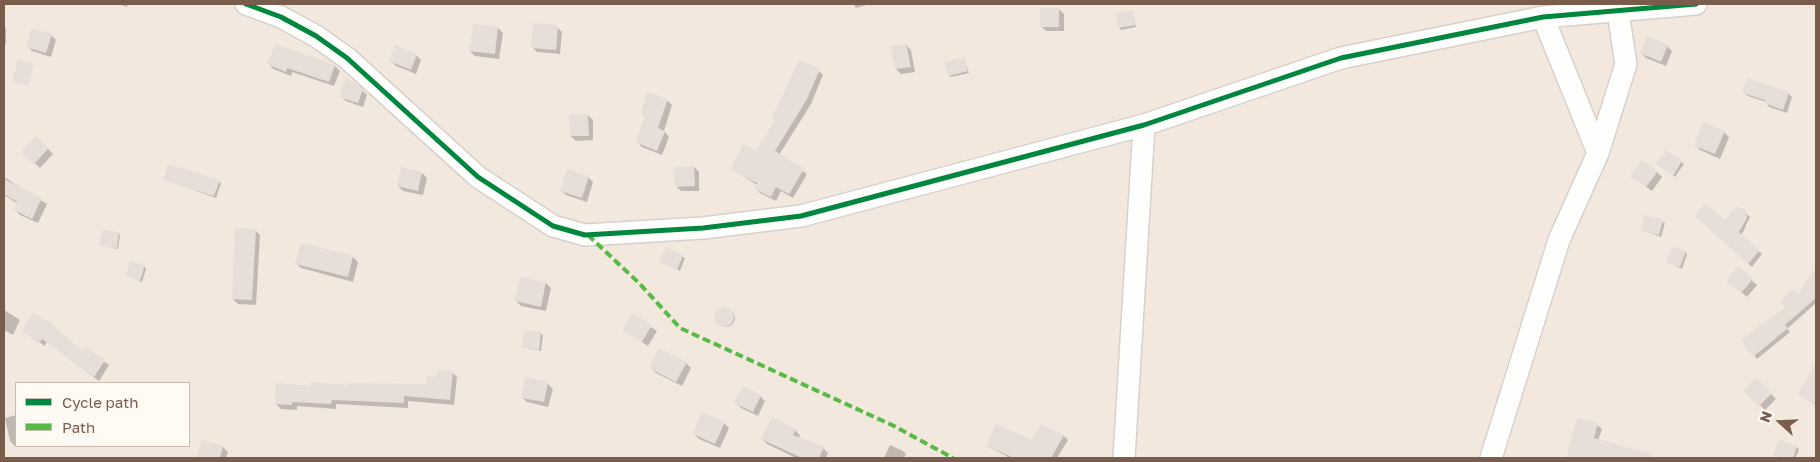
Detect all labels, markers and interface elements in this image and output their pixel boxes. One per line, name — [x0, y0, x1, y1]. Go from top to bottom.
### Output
legend — [15, 382, 190, 447]
text: Cycle path — [62, 393, 138, 411]
north arrow — [1755, 397, 1805, 447]
text: N — [1756, 409, 1775, 425]
text: Path — [62, 418, 95, 436]

